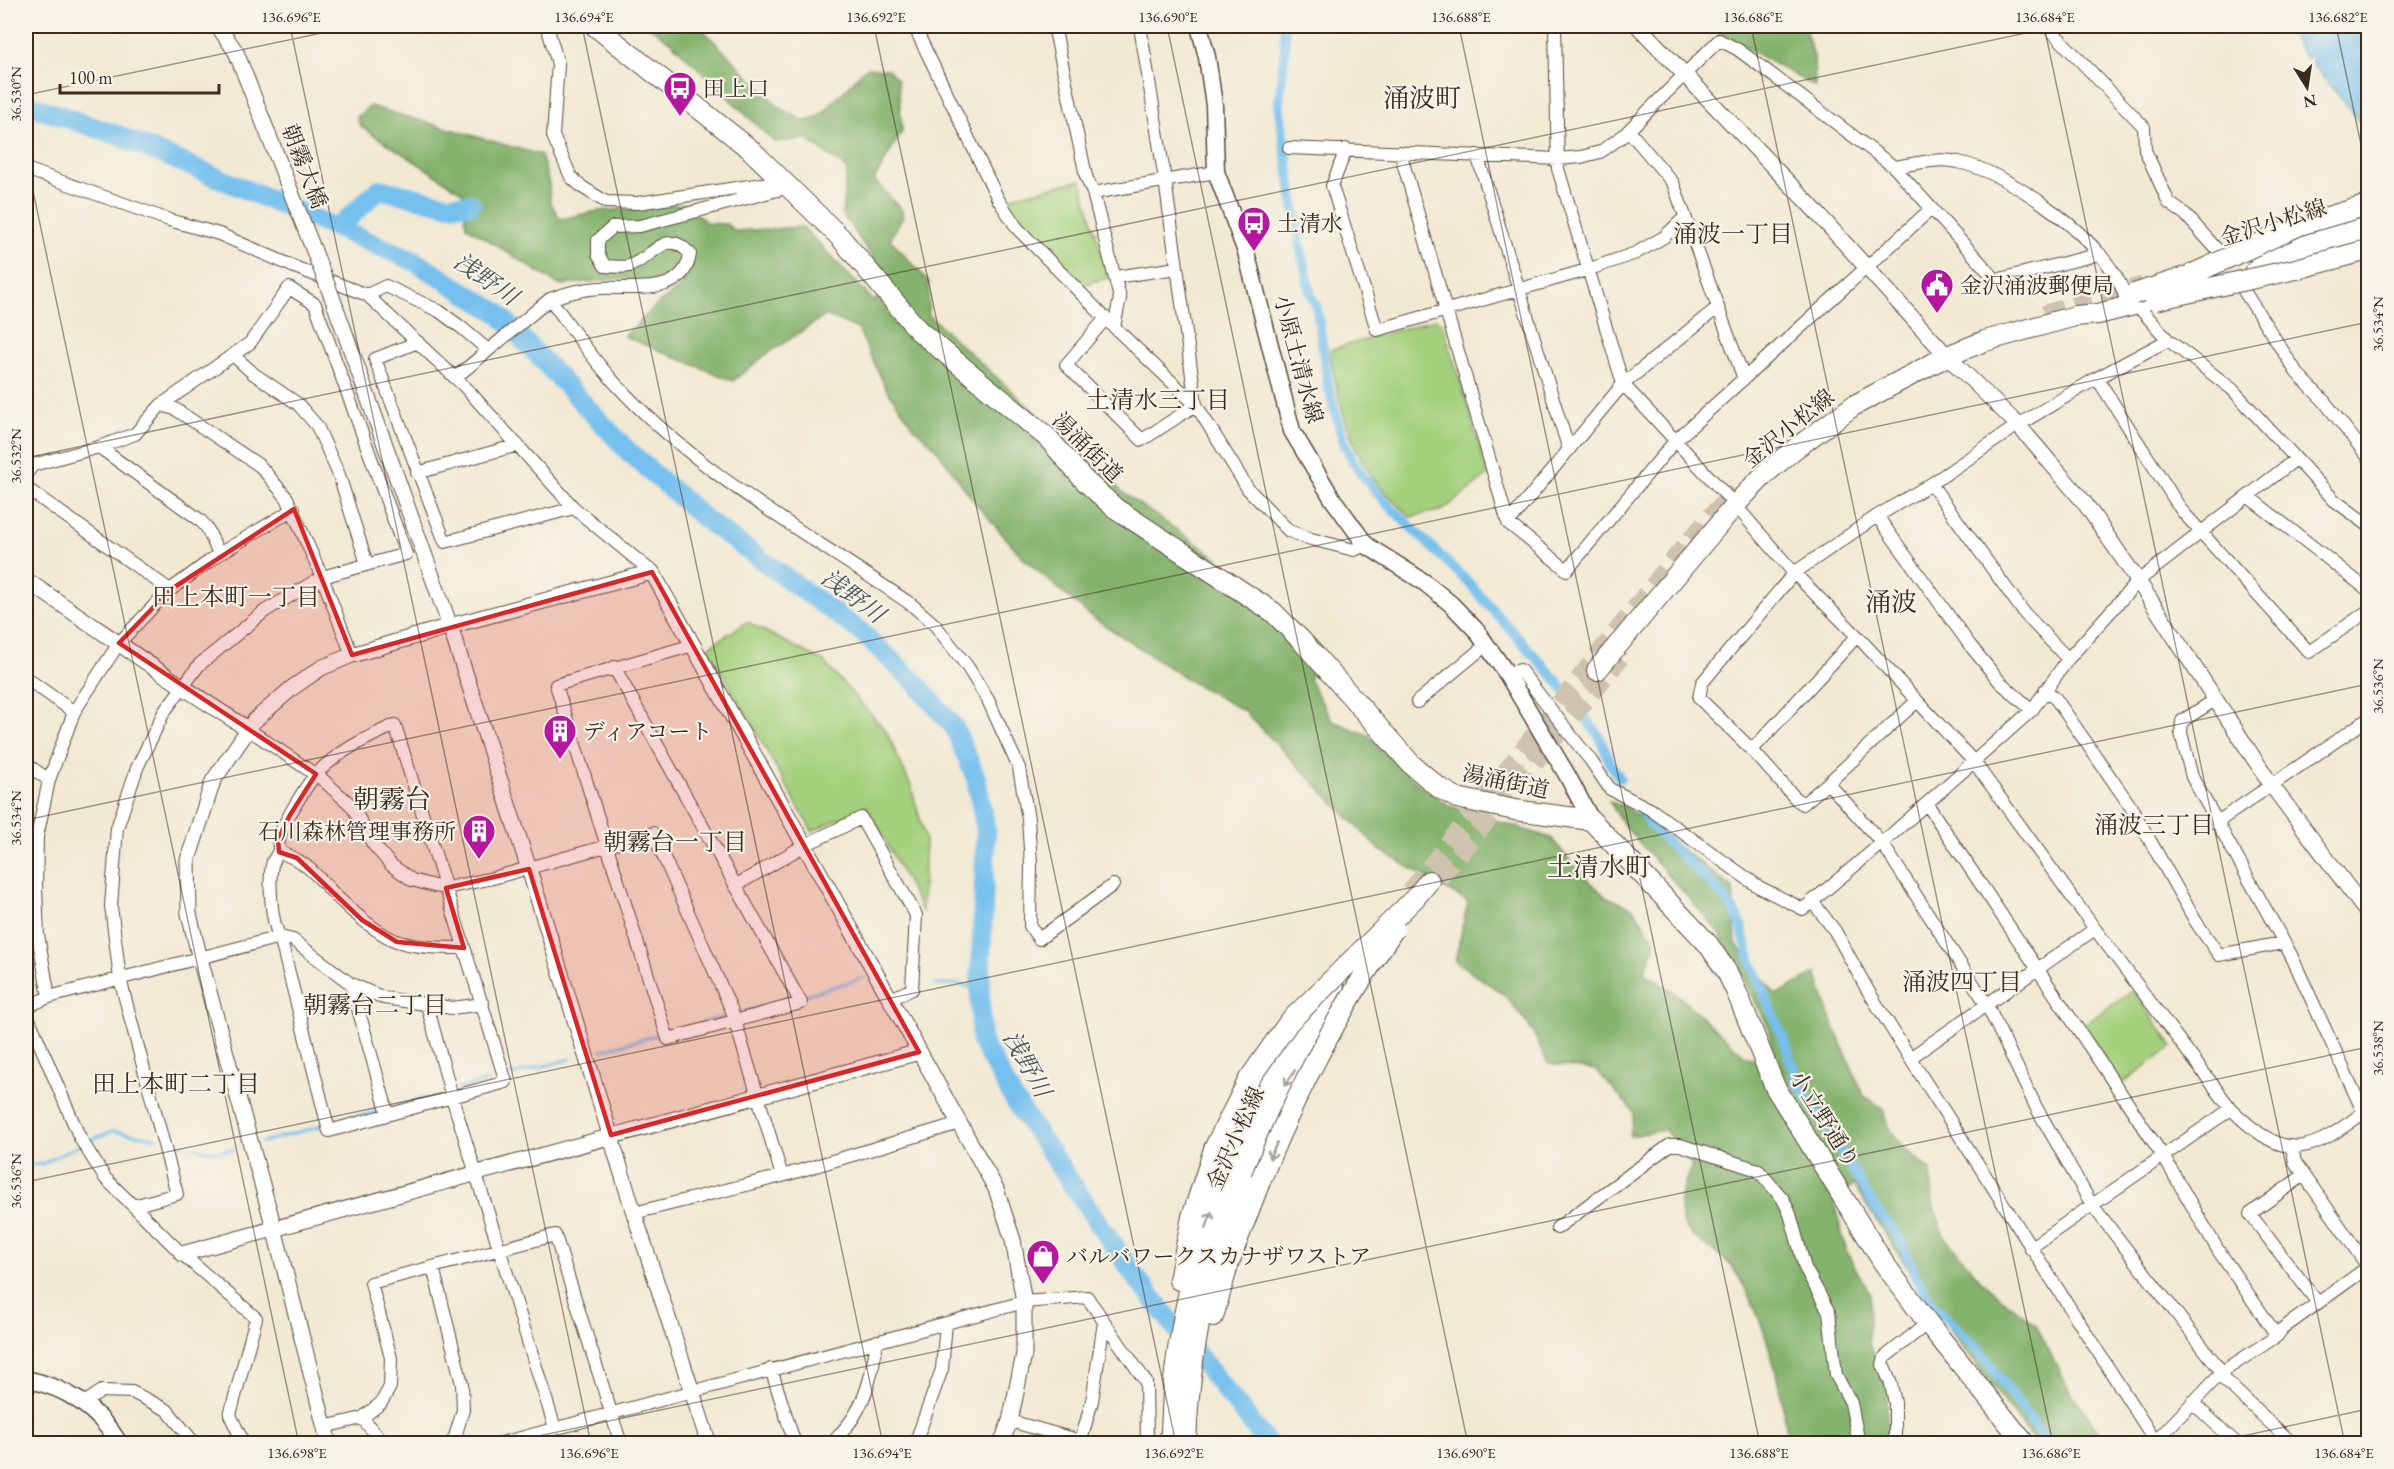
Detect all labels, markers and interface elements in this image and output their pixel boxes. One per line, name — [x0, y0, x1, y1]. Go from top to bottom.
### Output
text: 136.696°E — [261, 7, 321, 26]
text: 136.694°E — [554, 7, 614, 26]
text: 136.692°E — [846, 7, 906, 26]
text: 136.690°E — [1138, 7, 1198, 26]
text: 136.688°E — [1431, 7, 1491, 26]
text: 136.686°E — [1723, 7, 1783, 26]
text: 136.684°E — [2015, 7, 2075, 26]
text: 136.682°E — [2308, 7, 2368, 26]
scale bar — [60, 57, 219, 95]
north arrow — [2277, 57, 2337, 117]
text: 36.530°N — [6, 66, 25, 122]
text: 100 m — [69, 66, 113, 89]
bus stop icon: 田上口 — [662, 70, 698, 117]
place label: 田上口 — [703, 74, 769, 103]
district label: 涌波町 — [1383, 81, 1461, 115]
text: N — [2301, 90, 2319, 113]
street label: 朝霧大橋 — [275, 120, 334, 212]
street label: 金沢小松線 — [2216, 193, 2330, 252]
bus stop icon: 土清水 — [1236, 205, 1272, 252]
place label: 土清水 — [1277, 209, 1343, 238]
district label: 涌波一丁目 — [1673, 218, 1793, 249]
water label: 浅野川 — [448, 245, 527, 314]
public building icon: 金沢涌波郵便局 — [1919, 267, 1955, 314]
place label: 金沢涌波郵便局 — [1960, 271, 2114, 300]
street label: 小原土清水線 — [1267, 292, 1330, 427]
text: 36.534°N — [2368, 296, 2387, 352]
street label: 金沢小松線 — [1736, 383, 1840, 474]
district label: 土清水三丁目 — [1086, 384, 1230, 415]
street label: 湯涌街道 — [1046, 406, 1129, 489]
text: 36.532°N — [6, 428, 25, 484]
water label: 浅野川 — [815, 562, 894, 631]
district label: 田上本町一丁目 — [152, 581, 320, 612]
district label: 涌波 — [1865, 585, 1917, 619]
text: 36.536°N — [2368, 658, 2387, 714]
building icon: ディアコート — [542, 713, 578, 760]
place label: ディアコート — [583, 717, 712, 746]
street label: 湯涌街道 — [1460, 758, 1552, 805]
district label: 朝霧台 — [353, 782, 431, 816]
text: 36.534°N — [6, 790, 25, 846]
district label: 涌波三丁目 — [2094, 809, 2214, 840]
building icon: 石川森林管理事務所 — [461, 813, 497, 860]
place label: 石川森林管理事務所 — [258, 817, 456, 846]
district label: 朝霧台一丁目 — [603, 826, 747, 857]
district label: 土清水町 — [1547, 850, 1651, 884]
district label: 涌波四丁目 — [1902, 966, 2022, 997]
district label: 朝霧台二丁目 — [303, 989, 447, 1020]
text: 36.538°N — [2368, 1020, 2387, 1076]
water label: 浅野川 — [996, 1025, 1060, 1105]
street label: 小立野通り — [1783, 1065, 1866, 1174]
district label: 田上本町二丁目 — [92, 1068, 260, 1099]
one-way arrow — [1284, 1069, 1296, 1086]
street label: 金沢小松線 — [1200, 1082, 1271, 1194]
one-way arrow — [1267, 1142, 1278, 1160]
text: 36.536°N — [6, 1153, 25, 1209]
one-way arrow — [1204, 1211, 1215, 1230]
shop icon: バルバワークスカナザワストア — [1025, 1238, 1061, 1285]
place label: バルバワークスカナザワストア — [1066, 1242, 1371, 1271]
text: 136.698°E — [267, 1443, 327, 1462]
text: 136.696°E — [559, 1443, 619, 1462]
text: 136.694°E — [852, 1443, 912, 1462]
text: 136.692°E — [1144, 1443, 1204, 1462]
text: 136.690°E — [1436, 1443, 1496, 1462]
text: 136.688°E — [1729, 1443, 1789, 1462]
text: 136.686°E — [2021, 1443, 2081, 1462]
text: 136.684°E — [2314, 1443, 2374, 1462]

